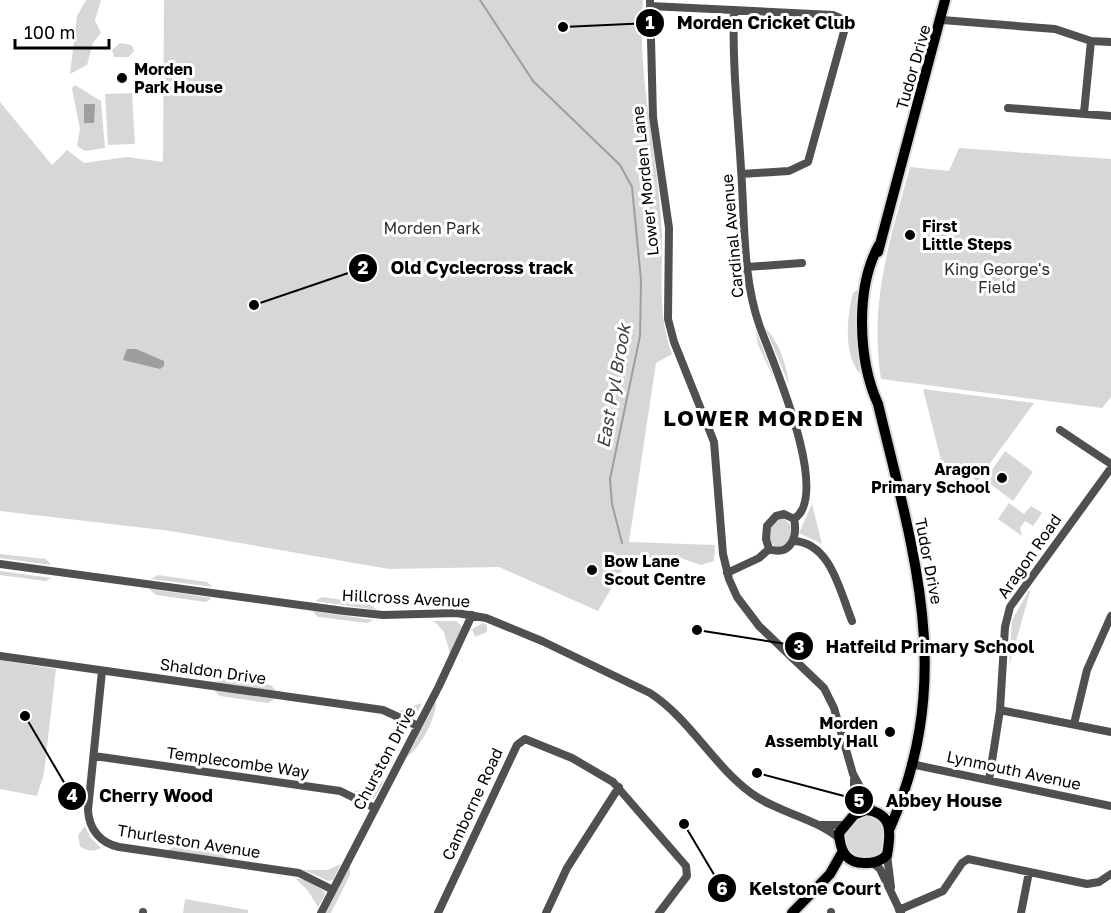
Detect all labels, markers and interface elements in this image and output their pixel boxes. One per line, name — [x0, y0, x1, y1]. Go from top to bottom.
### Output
callout: Morden Cricket Club — [635, 5, 867, 41]
text: 1 — [645, 11, 655, 33]
text: Morden Cricket Club — [677, 11, 855, 33]
scale bar — [15, 12, 110, 50]
text: 100 m — [24, 21, 75, 43]
street label: Tudor Drive — [891, 22, 935, 112]
place label: Morden Park House — [134, 59, 223, 97]
marker: Morden Park House — [115, 71, 129, 85]
street label: Lower Morden Lane — [627, 105, 663, 257]
street label: Cardinal Avenue — [717, 173, 747, 299]
place label: First Little Steps — [922, 216, 1012, 254]
park label: Morden Park — [383, 218, 481, 238]
marker: First Little Steps — [903, 228, 917, 242]
callout: Old Cyclecross track — [348, 250, 585, 286]
text: 2 — [358, 256, 369, 278]
text: Old Cyclecross track — [390, 256, 574, 278]
park label: King George's Field — [944, 259, 1050, 297]
water label: East Pyl Brook — [591, 320, 635, 449]
district label: LOWER MORDEN — [663, 404, 865, 431]
place label: Aragon Primary School — [871, 459, 991, 497]
marker: Aragon Primary School — [995, 471, 1009, 485]
street label: Aragon Road — [993, 510, 1065, 602]
street label: Tudor Drive — [911, 516, 947, 606]
place label: Bow Lane Scout Centre — [604, 551, 706, 589]
marker: Bow Lane Scout Centre — [585, 563, 599, 577]
street label: Hillcross Avenue — [341, 585, 471, 611]
callout: Hatfeild Primary School — [784, 628, 1047, 664]
text: 3 — [794, 635, 805, 657]
text: Hatfeild Primary School — [826, 635, 1034, 657]
street label: Shaldon Drive — [159, 654, 267, 688]
street label: Churston Drive — [348, 703, 420, 813]
place label: Morden Assembly Hall — [765, 713, 879, 751]
marker: Morden Assembly Hall — [883, 725, 897, 739]
street label: Templecombe Way — [165, 742, 311, 782]
street label: Camborne Road — [437, 744, 507, 864]
street label: Lynmouth Avenue — [945, 746, 1083, 794]
callout: Cherry Wood — [57, 778, 225, 814]
callout: Abbey House — [844, 782, 1014, 818]
text: 4 — [66, 784, 78, 806]
text: Cherry Wood — [99, 784, 213, 806]
text: 5 — [854, 789, 865, 811]
text: Abbey House — [886, 789, 1003, 811]
street label: Thurleston Avenue — [116, 820, 262, 862]
callout: Kelstone Court — [707, 870, 893, 906]
text: 6 — [716, 877, 728, 899]
text: Kelstone Court — [749, 877, 881, 899]

